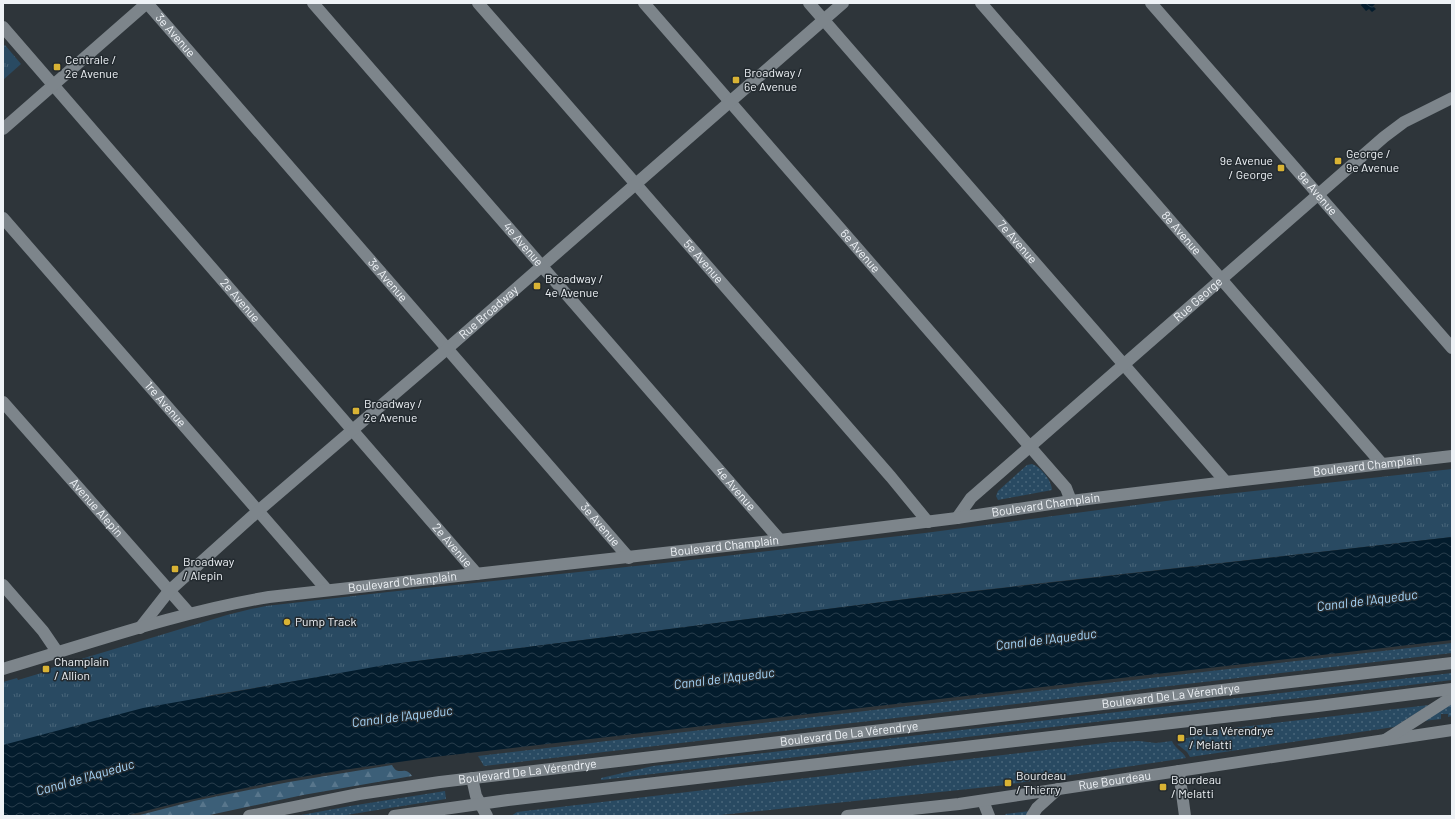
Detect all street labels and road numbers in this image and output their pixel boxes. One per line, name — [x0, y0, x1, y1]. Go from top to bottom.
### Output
street label: 3e Avenue — [153, 10, 199, 59]
street label: 9e Avenue — [1295, 168, 1341, 218]
street label: 8e Avenue — [1159, 208, 1205, 257]
street label: 7e Avenue — [995, 217, 1040, 266]
street label: 4e Avenue — [501, 219, 547, 269]
street label: 6e Avenue — [838, 226, 883, 275]
street label: 5e Avenue — [681, 236, 727, 286]
street label: 3e Avenue — [366, 255, 411, 304]
street label: Rue George — [1170, 274, 1225, 324]
street label: 2e Avenue — [218, 275, 264, 325]
street label: Rue Broadway — [456, 282, 521, 341]
street label: 1re Avenue — [142, 378, 189, 429]
street label: Boulevard Champlain — [1312, 452, 1422, 478]
street label: 4e Avenue — [713, 463, 759, 513]
street label: Avenue Alepin — [68, 475, 126, 539]
street label: Boulevard Champlain — [990, 490, 1101, 519]
street label: 3e Avenue — [578, 499, 624, 549]
street label: 2e Avenue — [430, 520, 476, 570]
street label: Boulevard Champlain — [669, 532, 779, 558]
street label: Boulevard Champlain — [347, 568, 457, 594]
street label: Boulevard De La Vérendrye — [1101, 680, 1241, 710]
street label: Boulevard De La Vérendrye — [779, 718, 919, 748]
street label: Boulevard De La Vérendrye — [457, 756, 597, 786]
street label: Rue Bourdeau — [1077, 767, 1152, 792]

